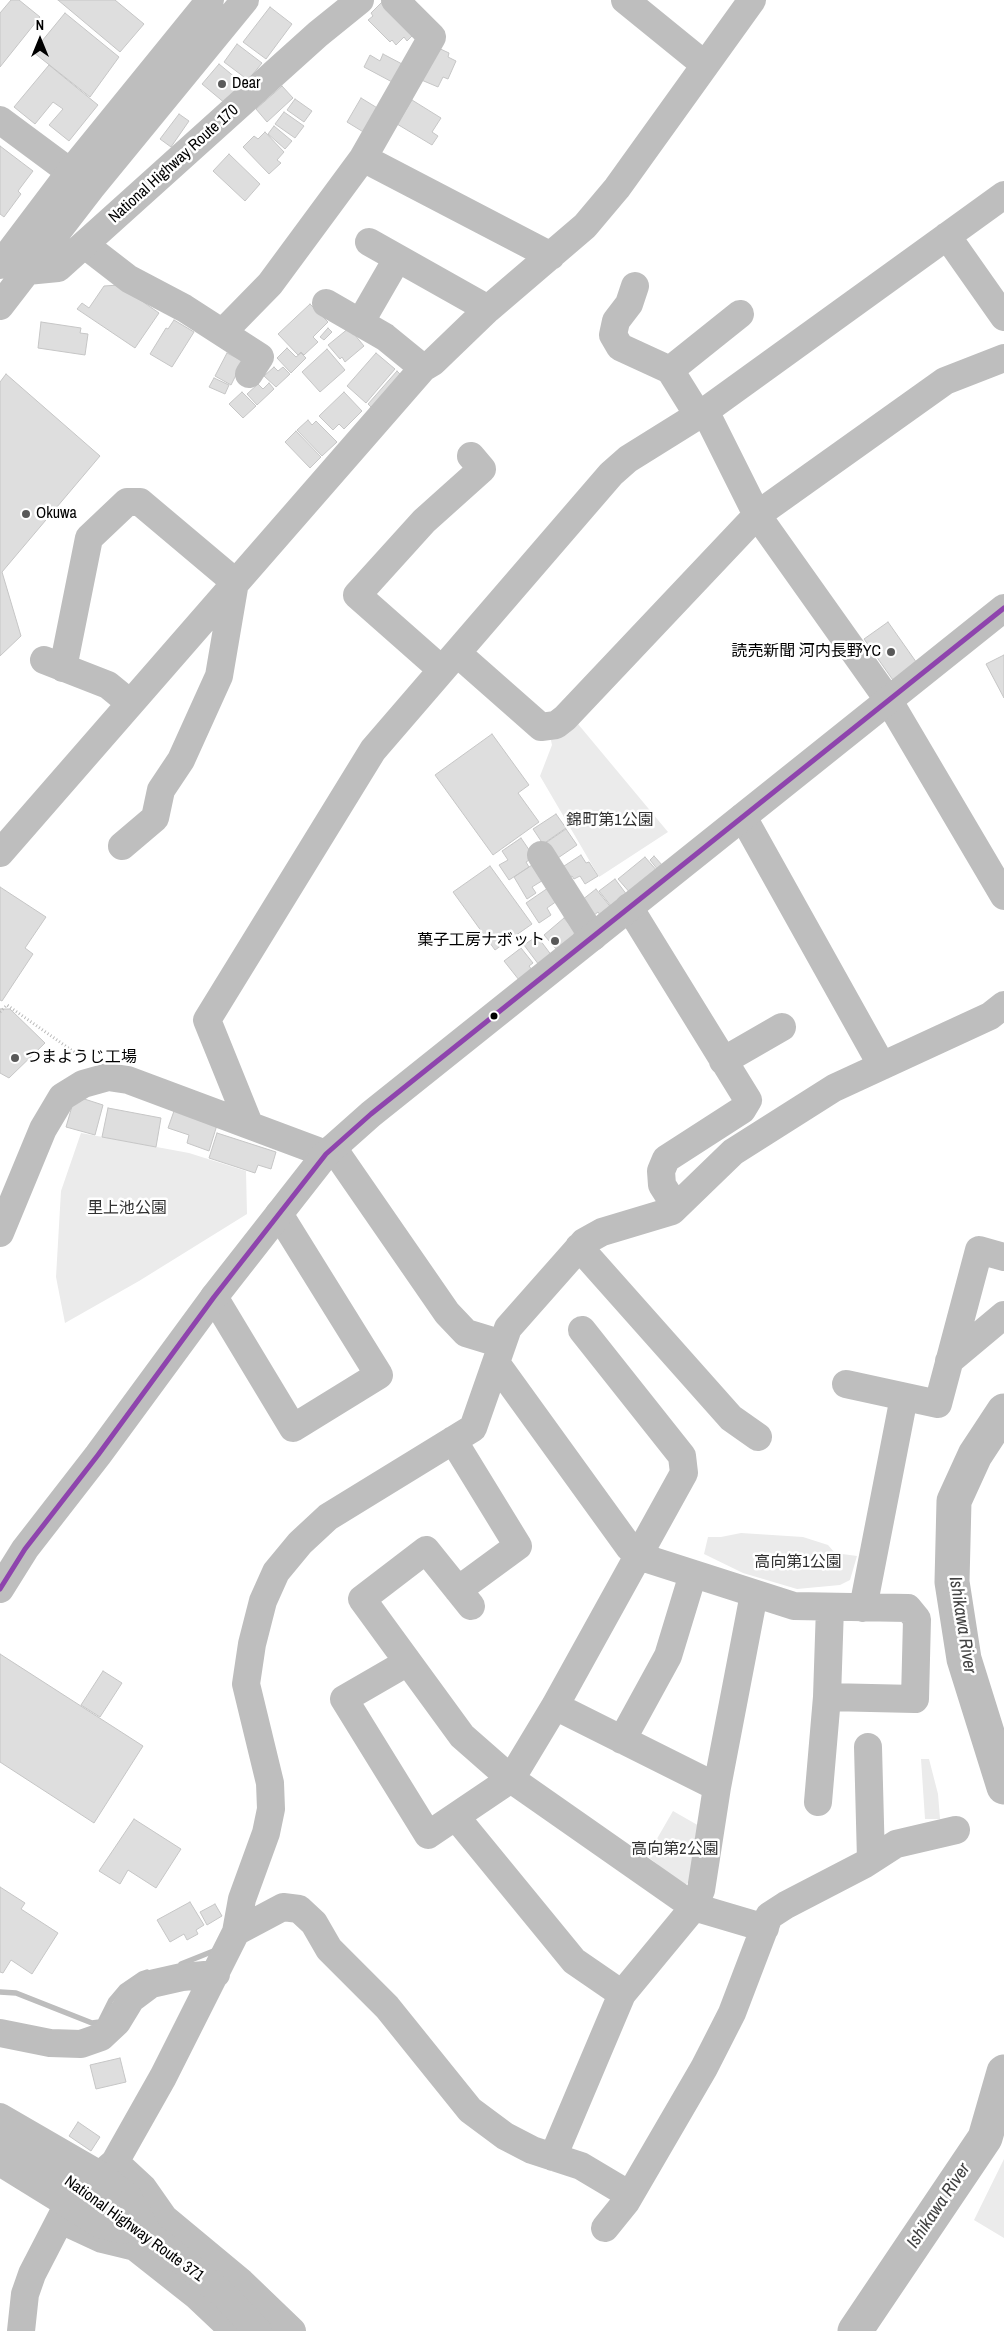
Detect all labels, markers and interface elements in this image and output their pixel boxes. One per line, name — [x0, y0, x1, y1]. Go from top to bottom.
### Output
north arrow — [15, 15, 65, 65]
text: N — [36, 16, 44, 34]
place label: Dear — [232, 74, 260, 94]
marker: Dear — [216, 78, 228, 90]
street label: National Highway Route 170 — [105, 101, 243, 227]
place label: Okuwa — [36, 504, 77, 524]
marker: Okuwa — [20, 508, 32, 520]
place label: 読売新聞 河内長野YC — [731, 642, 881, 662]
marker: 読売新聞 河内長野YC — [885, 646, 897, 658]
park label: 錦町第1公園 — [566, 811, 654, 831]
place label: 菓子工房ナボット — [417, 931, 545, 951]
marker: 菓子工房ナボット — [549, 935, 561, 947]
unlabelled marker — [489, 1011, 499, 1021]
place label: つまようじ工場 — [25, 1048, 137, 1068]
marker: つまようじ工場 — [9, 1052, 21, 1064]
park label: 里上池公園 — [87, 1199, 167, 1219]
park label: 高向第1公園 — [754, 1553, 842, 1573]
water label: Ishikawa River — [944, 1575, 980, 1675]
park label: 高向第2公園 — [631, 1840, 719, 1860]
water label: Ishikawa River — [903, 2159, 975, 2253]
street label: National Highway Route 371 — [61, 2172, 207, 2286]

